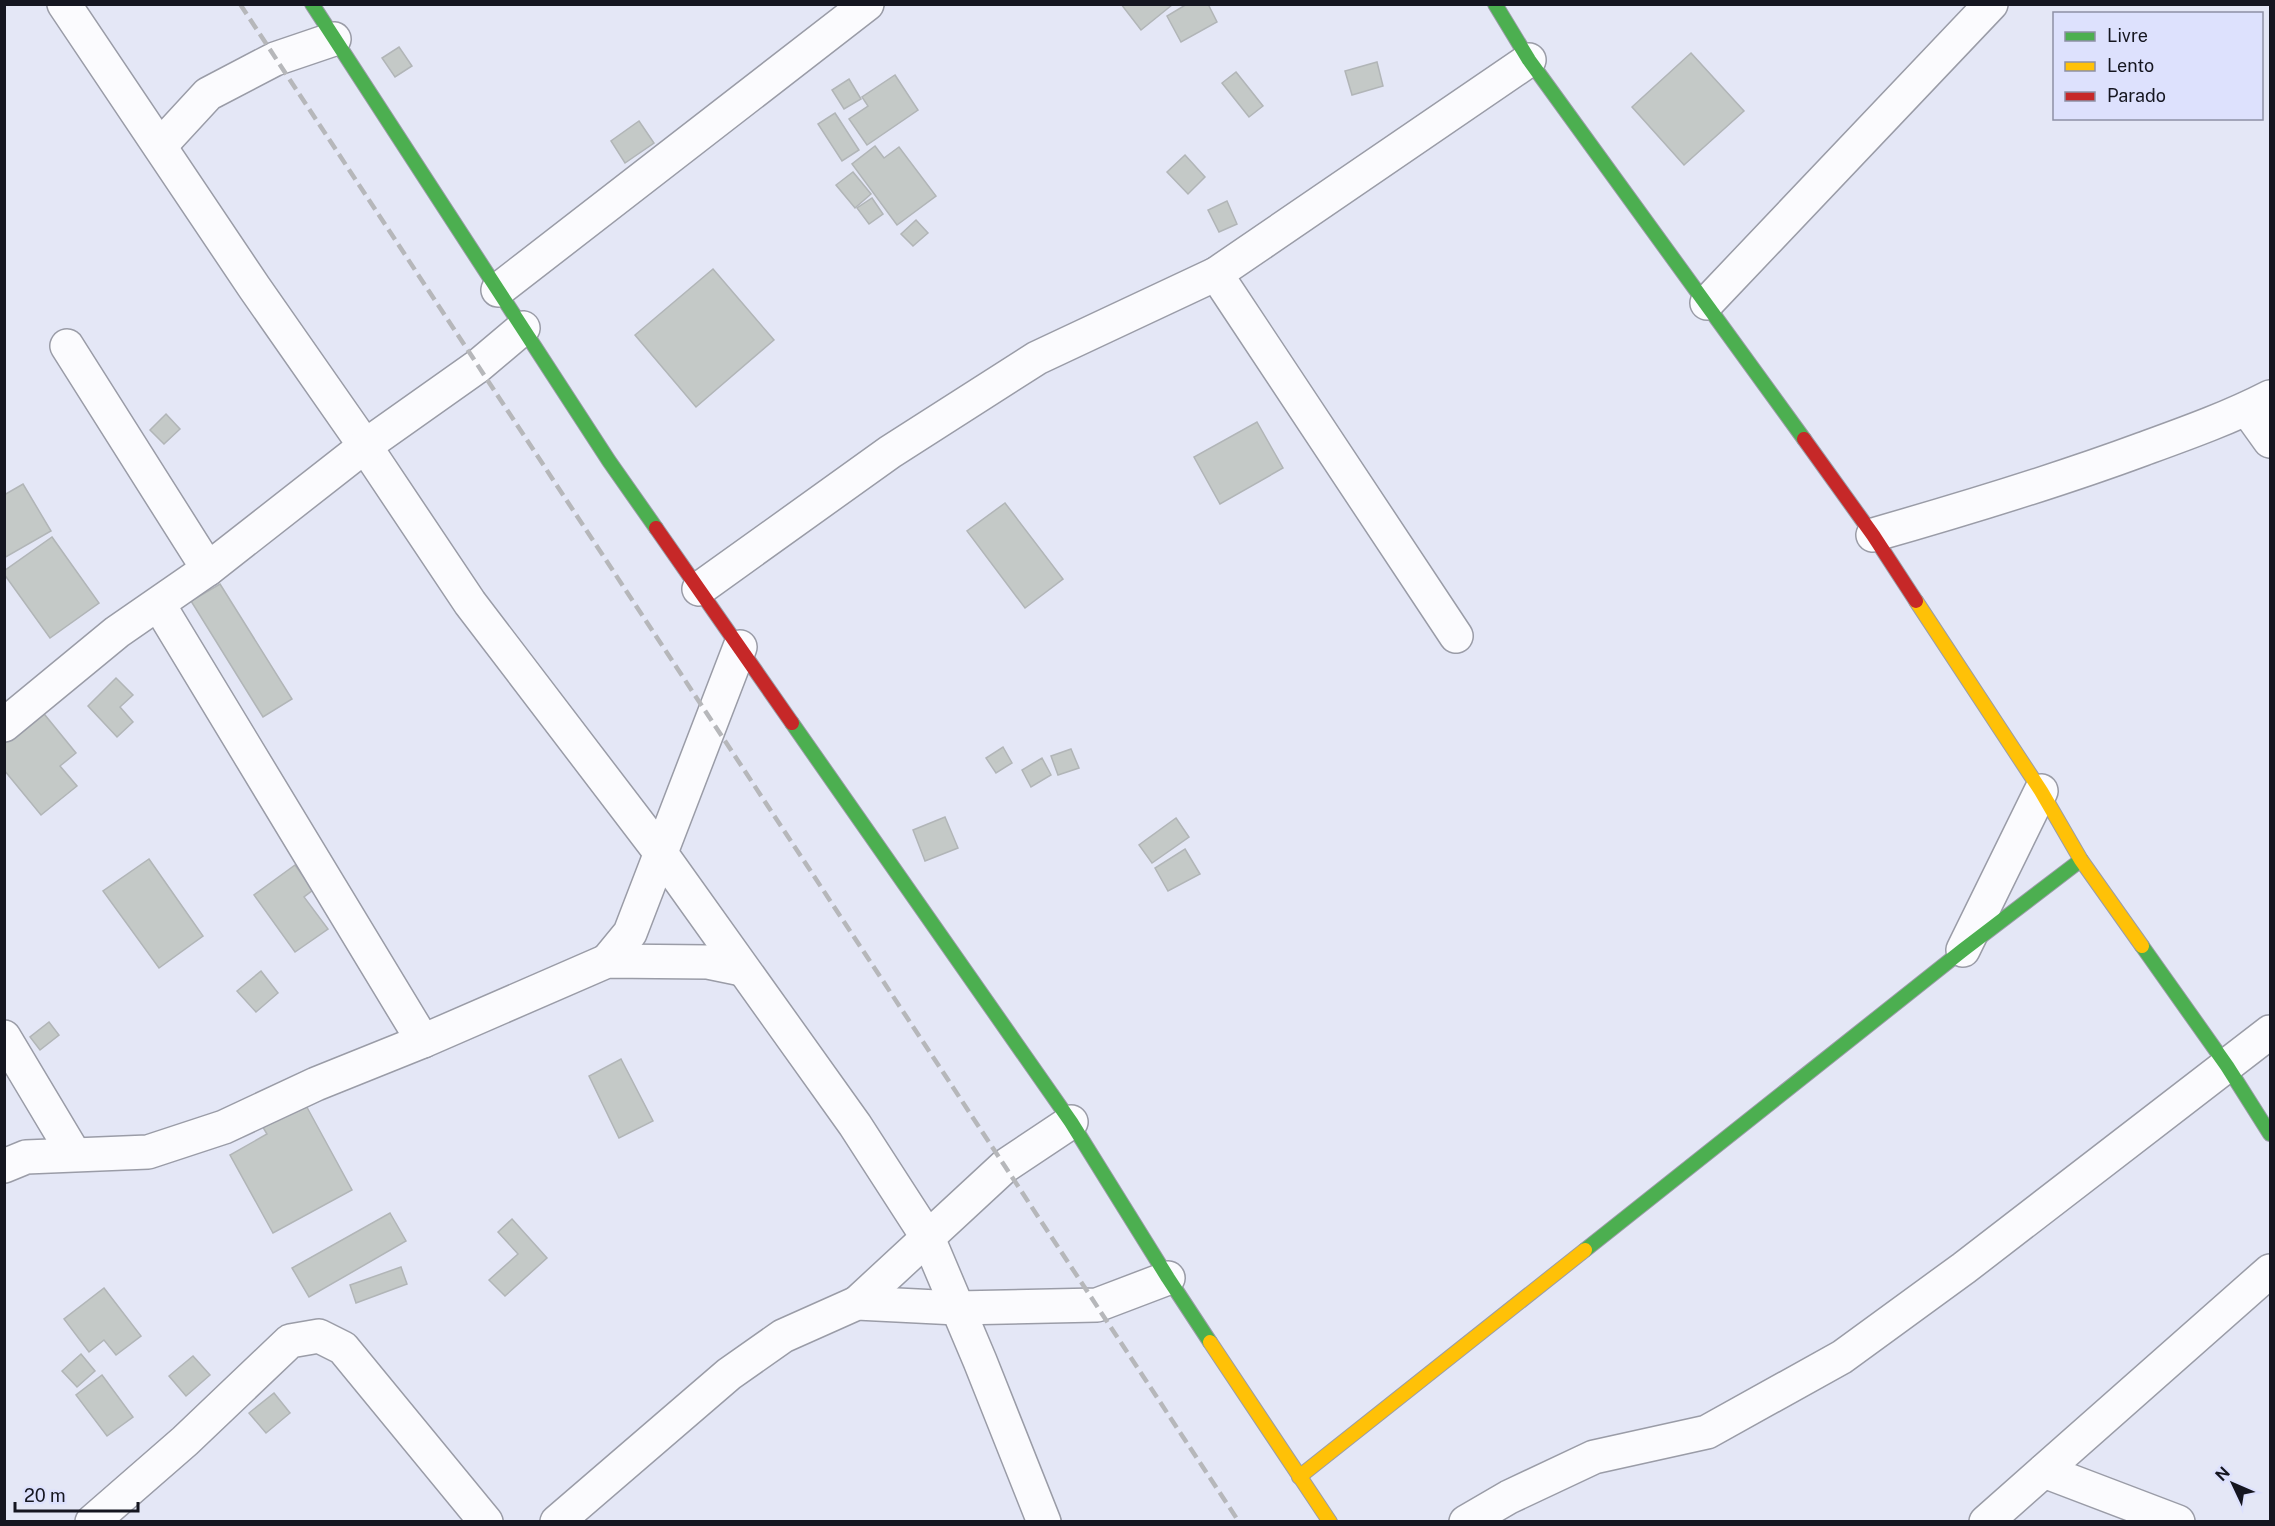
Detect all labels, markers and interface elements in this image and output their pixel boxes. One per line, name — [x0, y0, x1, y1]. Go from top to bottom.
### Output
legend — [2053, 12, 2263, 120]
text: Livre — [2107, 25, 2148, 46]
text: Lento — [2107, 55, 2154, 76]
text: Parado — [2107, 85, 2166, 106]
north arrow — [2203, 1454, 2263, 1514]
text: N — [2211, 1463, 2234, 1485]
scale bar — [15, 1475, 138, 1513]
text: 20 m — [24, 1485, 66, 1506]

